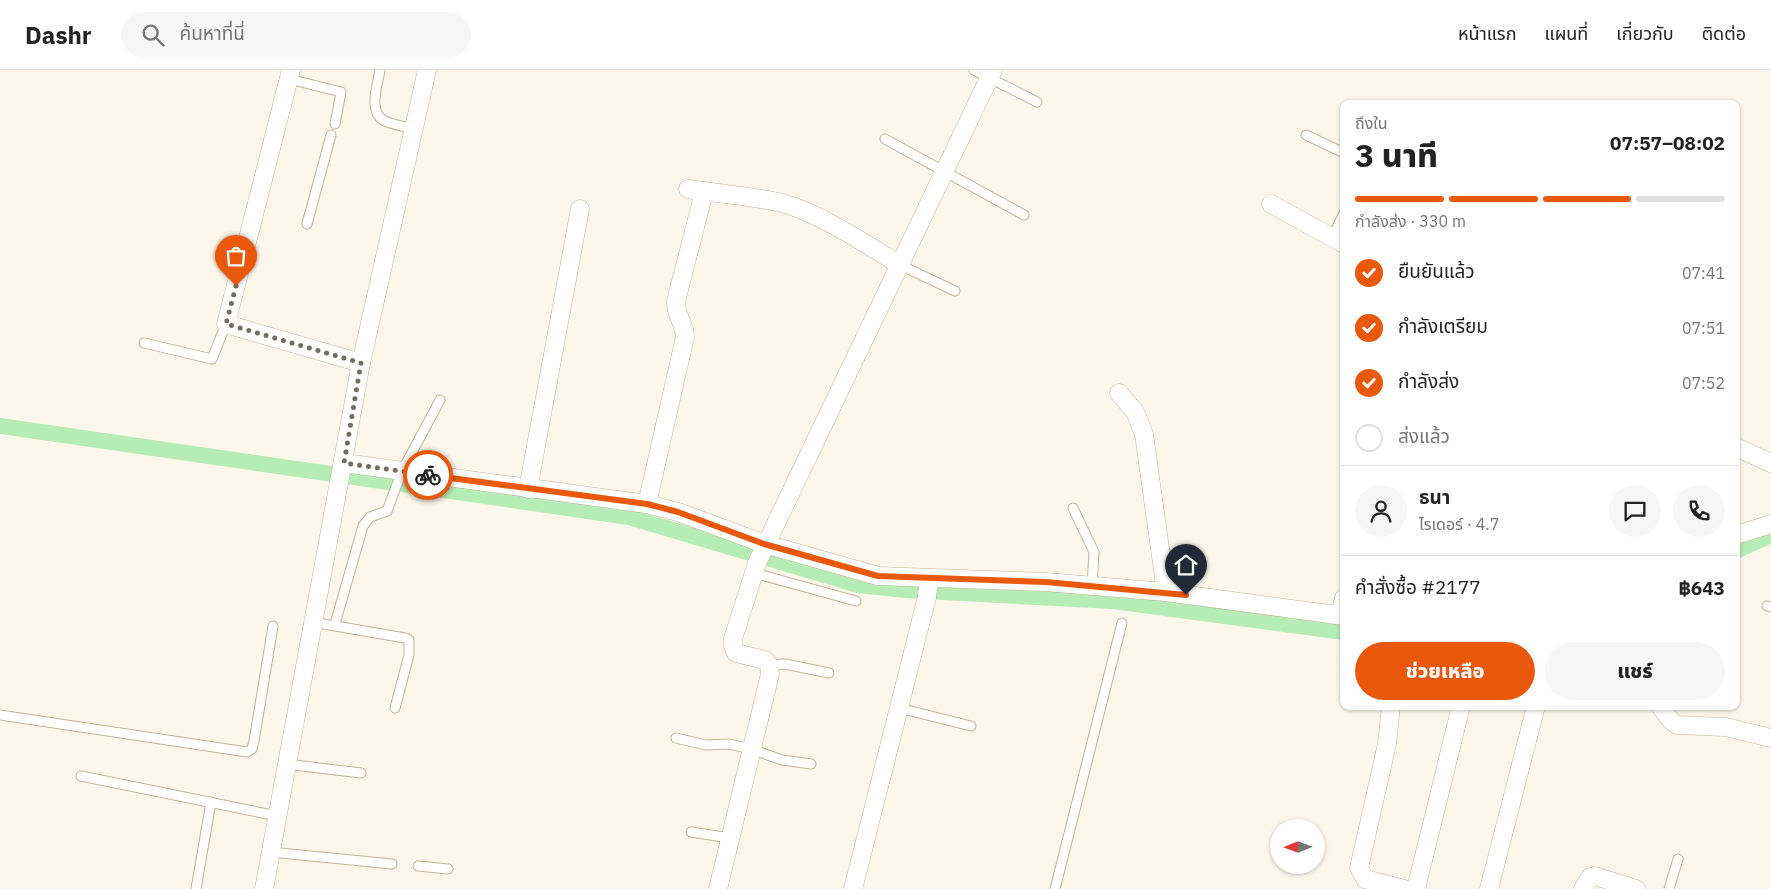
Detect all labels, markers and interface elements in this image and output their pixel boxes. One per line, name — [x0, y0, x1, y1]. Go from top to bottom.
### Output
search box — [121, 12, 471, 57]
text: Dashr — [25, 19, 91, 51]
icon: search — [139, 21, 167, 49]
text: ค้นหาที่นี่ — [179, 21, 245, 45]
text: หน้าแรก — [1458, 22, 1516, 45]
text: แผนที่ — [1544, 22, 1588, 45]
text: เกี่ยวกับ — [1616, 22, 1674, 45]
text: ติดต่อ — [1702, 22, 1746, 45]
text: ถึงใน — [1355, 113, 1388, 133]
text: 07:57–08:02 — [1610, 131, 1725, 155]
text: 3 นาที — [1355, 134, 1438, 176]
text: กำลังส่ง · 330 m — [1355, 211, 1466, 231]
pin — [215, 235, 257, 286]
icon: bag — [222, 242, 250, 270]
icon: check — [1355, 259, 1383, 287]
text: ยืนยันแล้ว — [1398, 259, 1475, 283]
text: 07:41 — [1682, 263, 1725, 283]
icon: check — [1355, 314, 1383, 342]
text: กำลังเตรียม — [1398, 314, 1488, 338]
text: 07:51 — [1682, 318, 1725, 338]
icon: check — [1355, 369, 1383, 397]
text: กำลังส่ง — [1398, 369, 1459, 393]
text: 07:52 — [1682, 373, 1725, 393]
text: ส่งแล้ว — [1398, 424, 1450, 448]
courier — [403, 450, 453, 500]
icon: bike — [414, 461, 442, 489]
button: person — [1355, 485, 1407, 537]
text: ธนา — [1419, 485, 1450, 509]
button: chat — [1609, 485, 1661, 537]
button: phone — [1673, 485, 1725, 537]
text: ไรเดอร์ · 4.7 — [1419, 514, 1499, 534]
pin — [1165, 544, 1207, 595]
icon: home — [1172, 551, 1200, 579]
text: คำสั่งซื้อ #2177 — [1355, 575, 1481, 599]
text: ฿643 — [1678, 576, 1725, 600]
button: ช่วยเหลือ — [1355, 642, 1535, 700]
button: แชร์ — [1545, 642, 1725, 700]
north arrow — [1270, 819, 1325, 874]
map controls — [1270, 819, 1325, 874]

